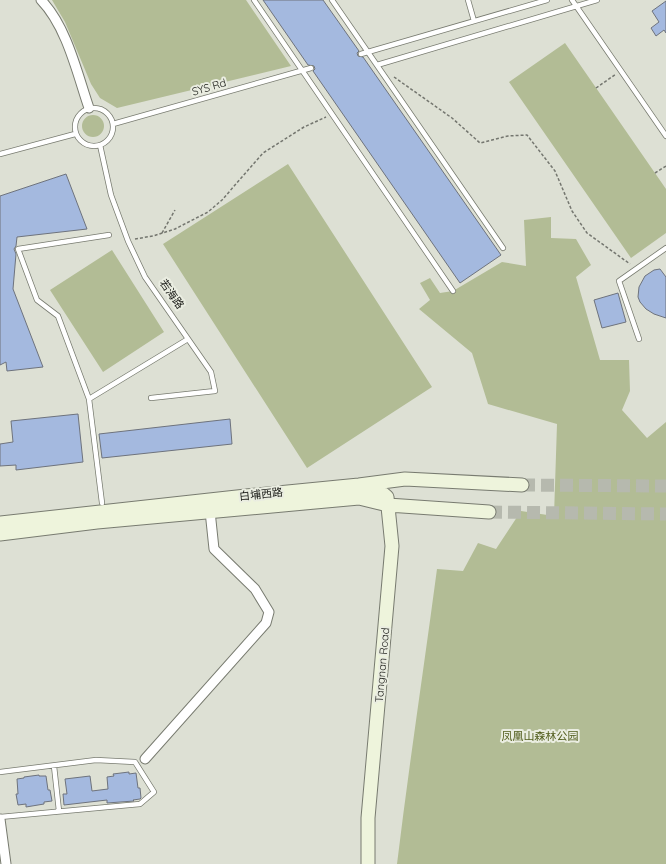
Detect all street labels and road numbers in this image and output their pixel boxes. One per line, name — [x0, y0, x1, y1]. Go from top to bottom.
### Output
street label: SYS Rd — [190, 75, 228, 99]
street label: 若海路 — [157, 276, 187, 312]
street label: 白埔西路 — [238, 485, 284, 503]
street label: Tangnan Road — [372, 627, 392, 703]

